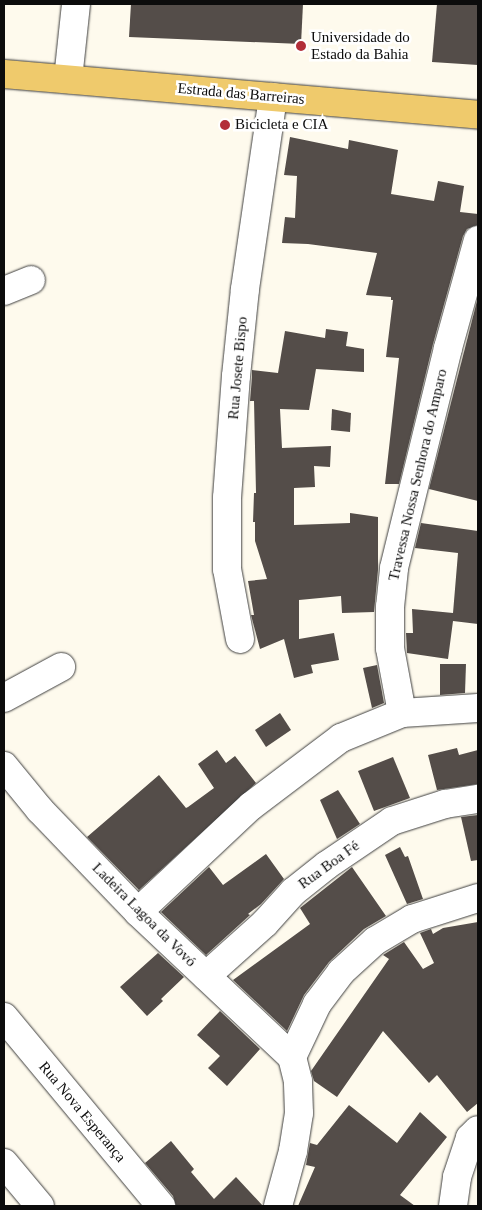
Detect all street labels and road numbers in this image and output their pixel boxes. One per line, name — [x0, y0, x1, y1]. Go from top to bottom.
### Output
street label: Estrada das Barreiras — [177, 79, 305, 109]
street label: Rua Josete Bispo — [225, 316, 251, 420]
street label: Travessa Nossa Senhora do Amparo — [385, 367, 451, 583]
street label: Rua Boa Fé — [295, 837, 363, 893]
street label: Ladeira Lagoa da Vovó — [88, 859, 200, 971]
street label: Rua Nova Esperança — [35, 1058, 129, 1166]

